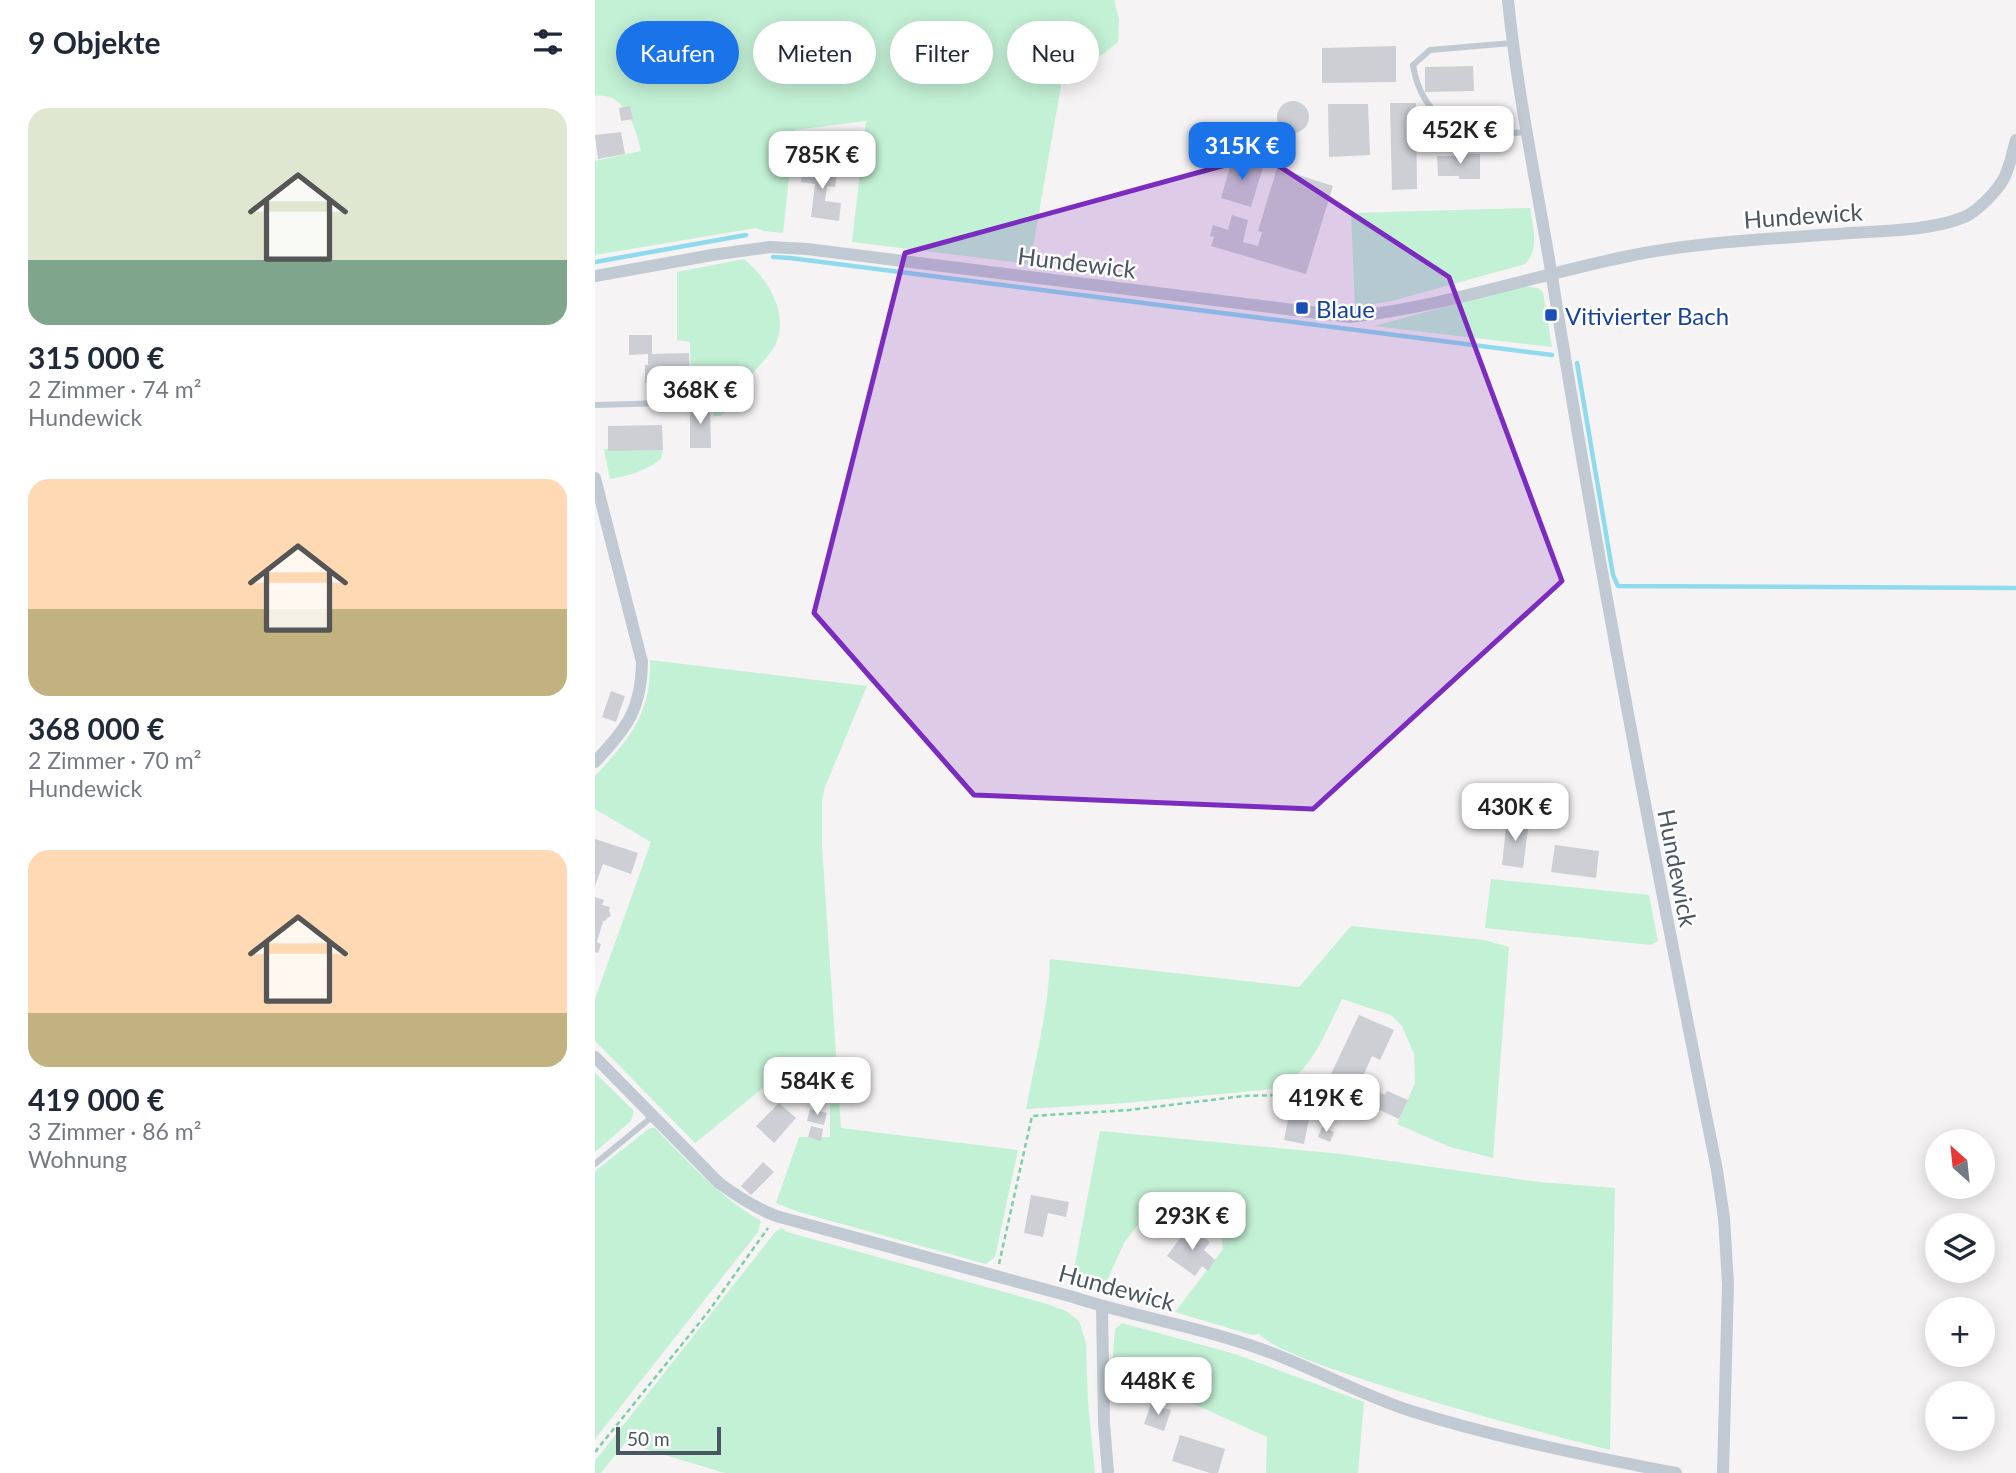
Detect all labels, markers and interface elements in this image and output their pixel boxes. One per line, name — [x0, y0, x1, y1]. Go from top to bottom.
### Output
chip: Kaufen — [616, 21, 739, 84]
chip: Mieten — [753, 21, 876, 84]
chip: Filter — [890, 21, 993, 84]
chip: Neu — [1007, 21, 1099, 84]
icon: filters — [529, 23, 567, 61]
text: 9 Objekte — [28, 24, 160, 60]
pin: 452K € — [1403, 106, 1517, 166]
text: 452K € — [1423, 115, 1497, 143]
pin: 315K € — [1185, 122, 1299, 182]
text: 315K € — [1205, 131, 1279, 159]
pin: 785K € — [765, 132, 879, 191]
text: 785K € — [785, 140, 859, 168]
icon: home — [235, 154, 361, 280]
street label: Hundewick — [1743, 196, 1864, 234]
street label: Hundewick — [1016, 240, 1139, 284]
place label: Blaue — [1316, 294, 1375, 323]
marker: Blaue — [1294, 300, 1310, 316]
place label: Vitivierter Bach — [1565, 301, 1729, 330]
marker: Vitivierter Bach — [1543, 307, 1559, 323]
text: 315 000 € — [28, 339, 164, 375]
pin: 368K € — [643, 366, 757, 426]
text: 2 Zimmer · 74 m² — [28, 375, 201, 403]
text: 368K € — [663, 375, 737, 403]
text: Hundewick — [28, 403, 142, 431]
icon: home — [235, 525, 361, 651]
text: 368 000 € — [28, 710, 164, 746]
text: 2 Zimmer · 70 m² — [28, 746, 201, 774]
text: Hundewick — [28, 774, 142, 802]
pin: 430K € — [1458, 784, 1572, 843]
text: 430K € — [1478, 792, 1552, 820]
street label: Hundewick — [1652, 807, 1704, 930]
icon: home — [235, 896, 361, 1022]
pin: 584K € — [760, 1058, 874, 1117]
text: 584K € — [780, 1066, 854, 1094]
pin: 419K € — [1269, 1074, 1383, 1134]
text: 419 000 € — [28, 1081, 164, 1117]
text: 419K € — [1289, 1083, 1363, 1111]
text: 3 Zimmer · 86 m² — [28, 1117, 201, 1145]
north arrow — [1925, 1129, 1995, 1199]
map controls — [1925, 1129, 1995, 1451]
text: Wohnung — [28, 1145, 127, 1173]
pin: 293K € — [1135, 1192, 1249, 1252]
text: 293K € — [1155, 1201, 1229, 1229]
button: layers — [1925, 1213, 1995, 1283]
street label: Hundewick — [1056, 1258, 1179, 1317]
button: + — [1925, 1297, 1995, 1367]
pin: 448K € — [1101, 1358, 1215, 1417]
text: 448K € — [1121, 1366, 1195, 1394]
button: − — [1925, 1381, 1995, 1451]
scale bar — [616, 1424, 721, 1456]
text: 50 m — [627, 1427, 670, 1450]

